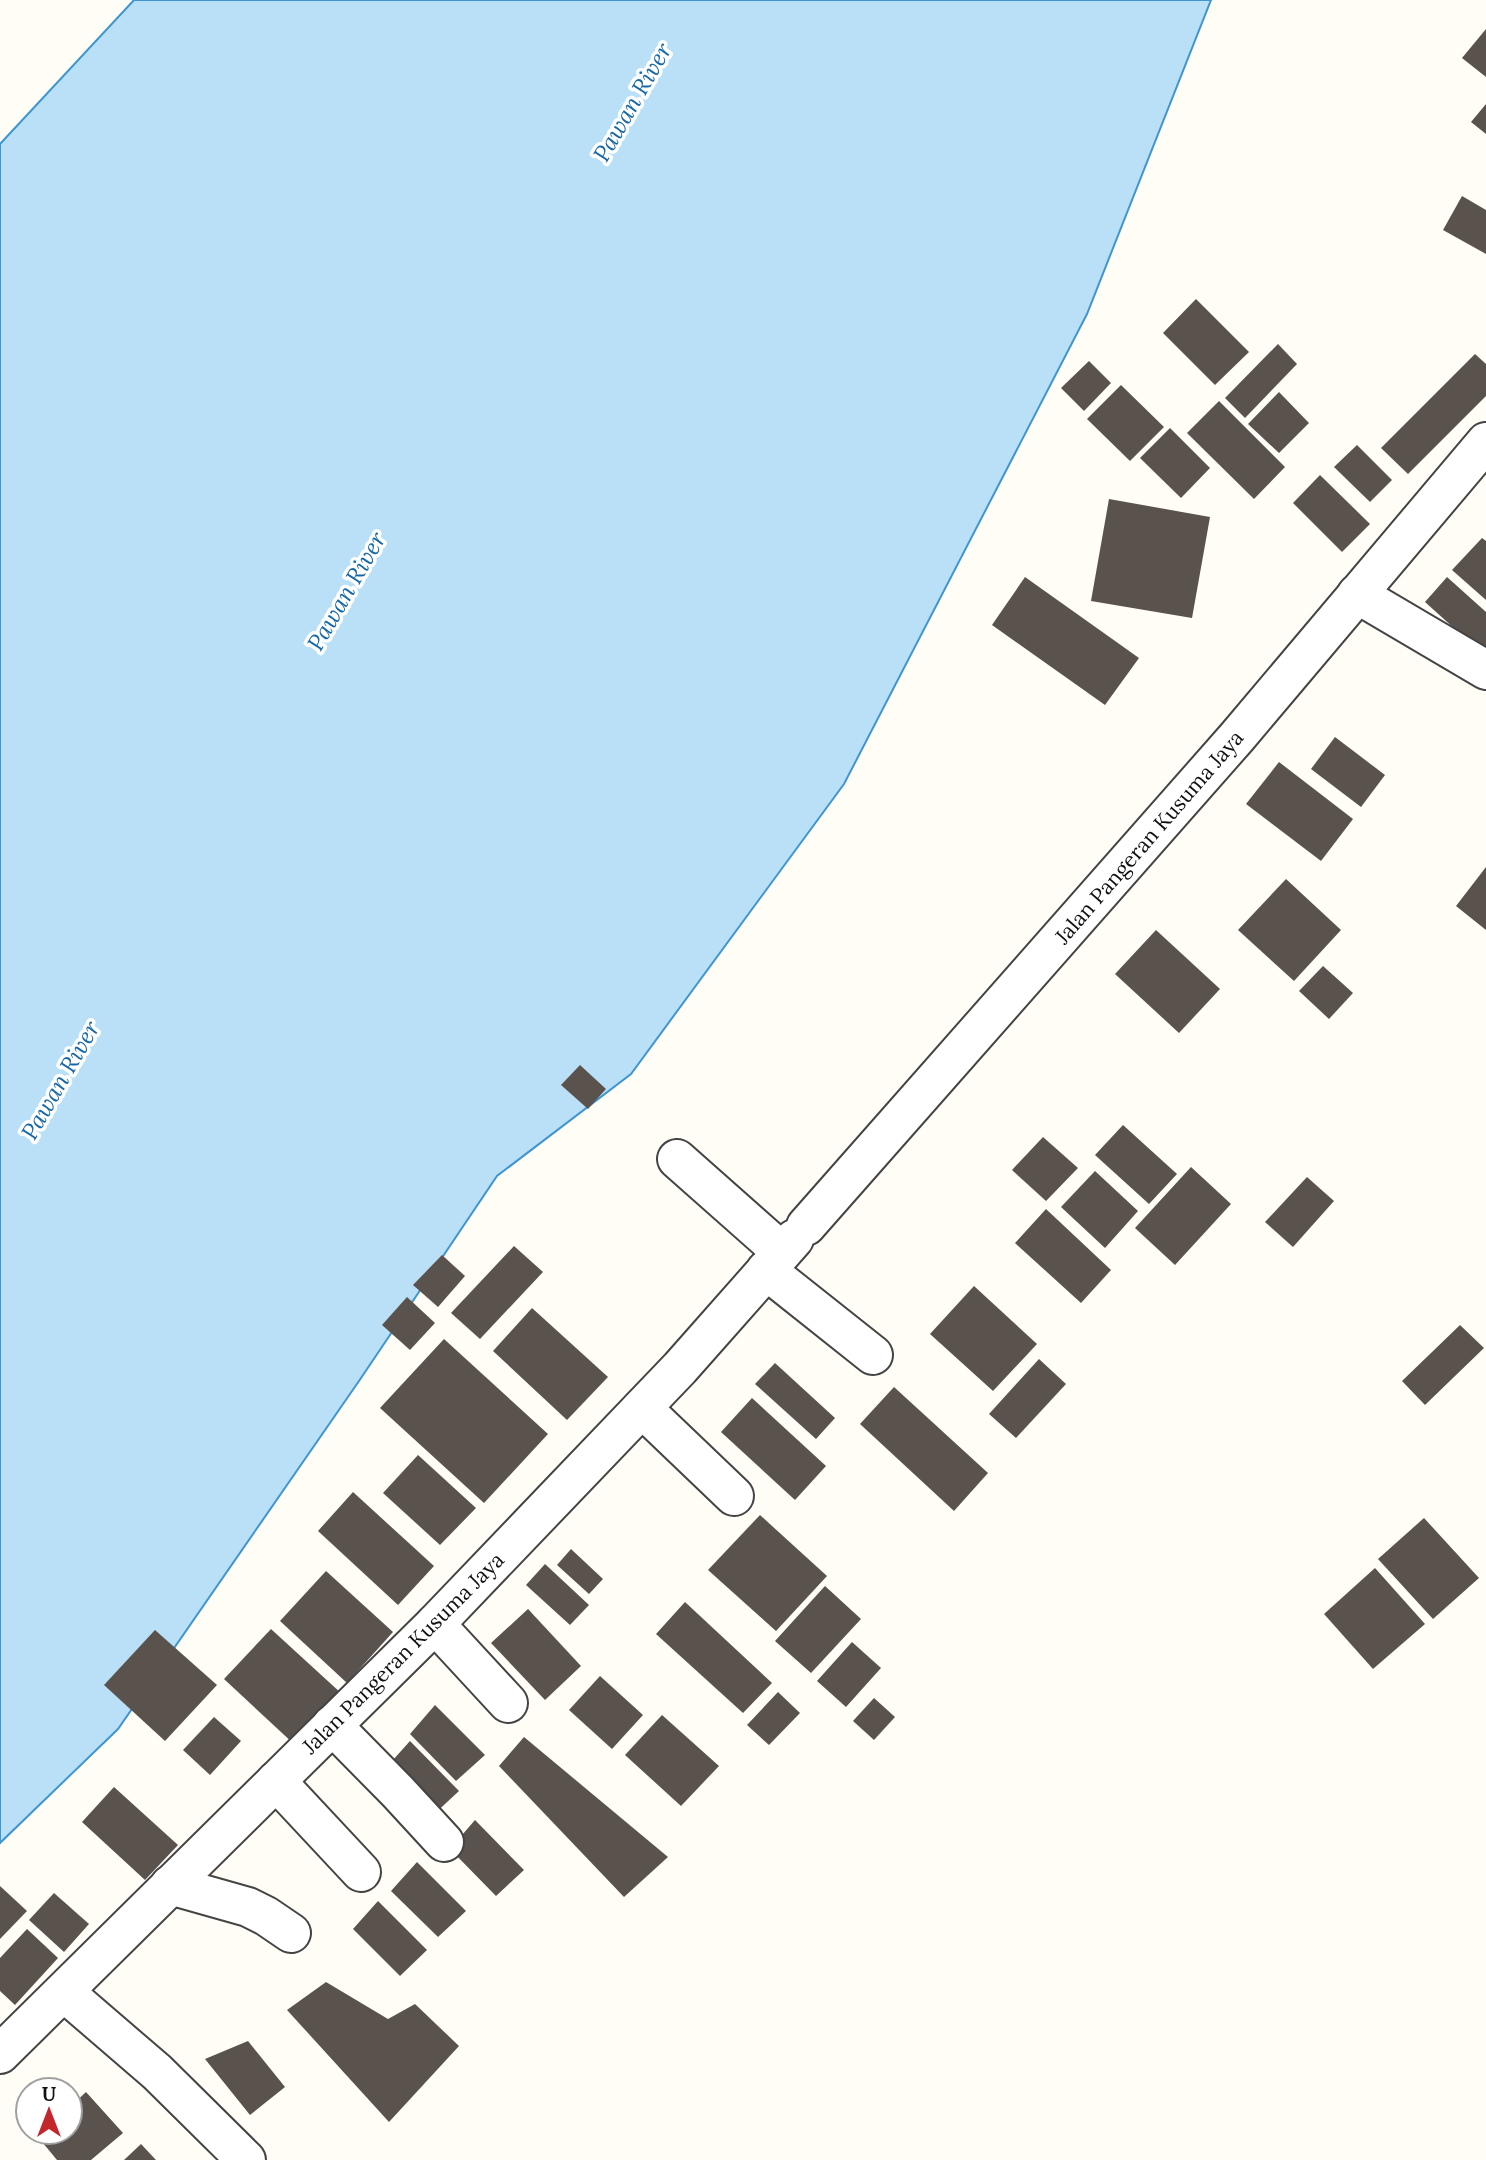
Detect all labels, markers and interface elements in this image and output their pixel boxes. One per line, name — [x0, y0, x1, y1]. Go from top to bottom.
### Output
water label: Pawan River — [586, 37, 678, 167]
water label: Pawan River — [300, 526, 392, 656]
street label: Jalan Pangeran Kusuma Jaya — [1048, 724, 1249, 950]
water label: Pawan River — [14, 1015, 106, 1145]
street label: Jalan Pangeran Kusuma Jaya — [296, 1546, 510, 1760]
north arrow — [14, 2076, 84, 2146]
text: U — [42, 2082, 56, 2106]

